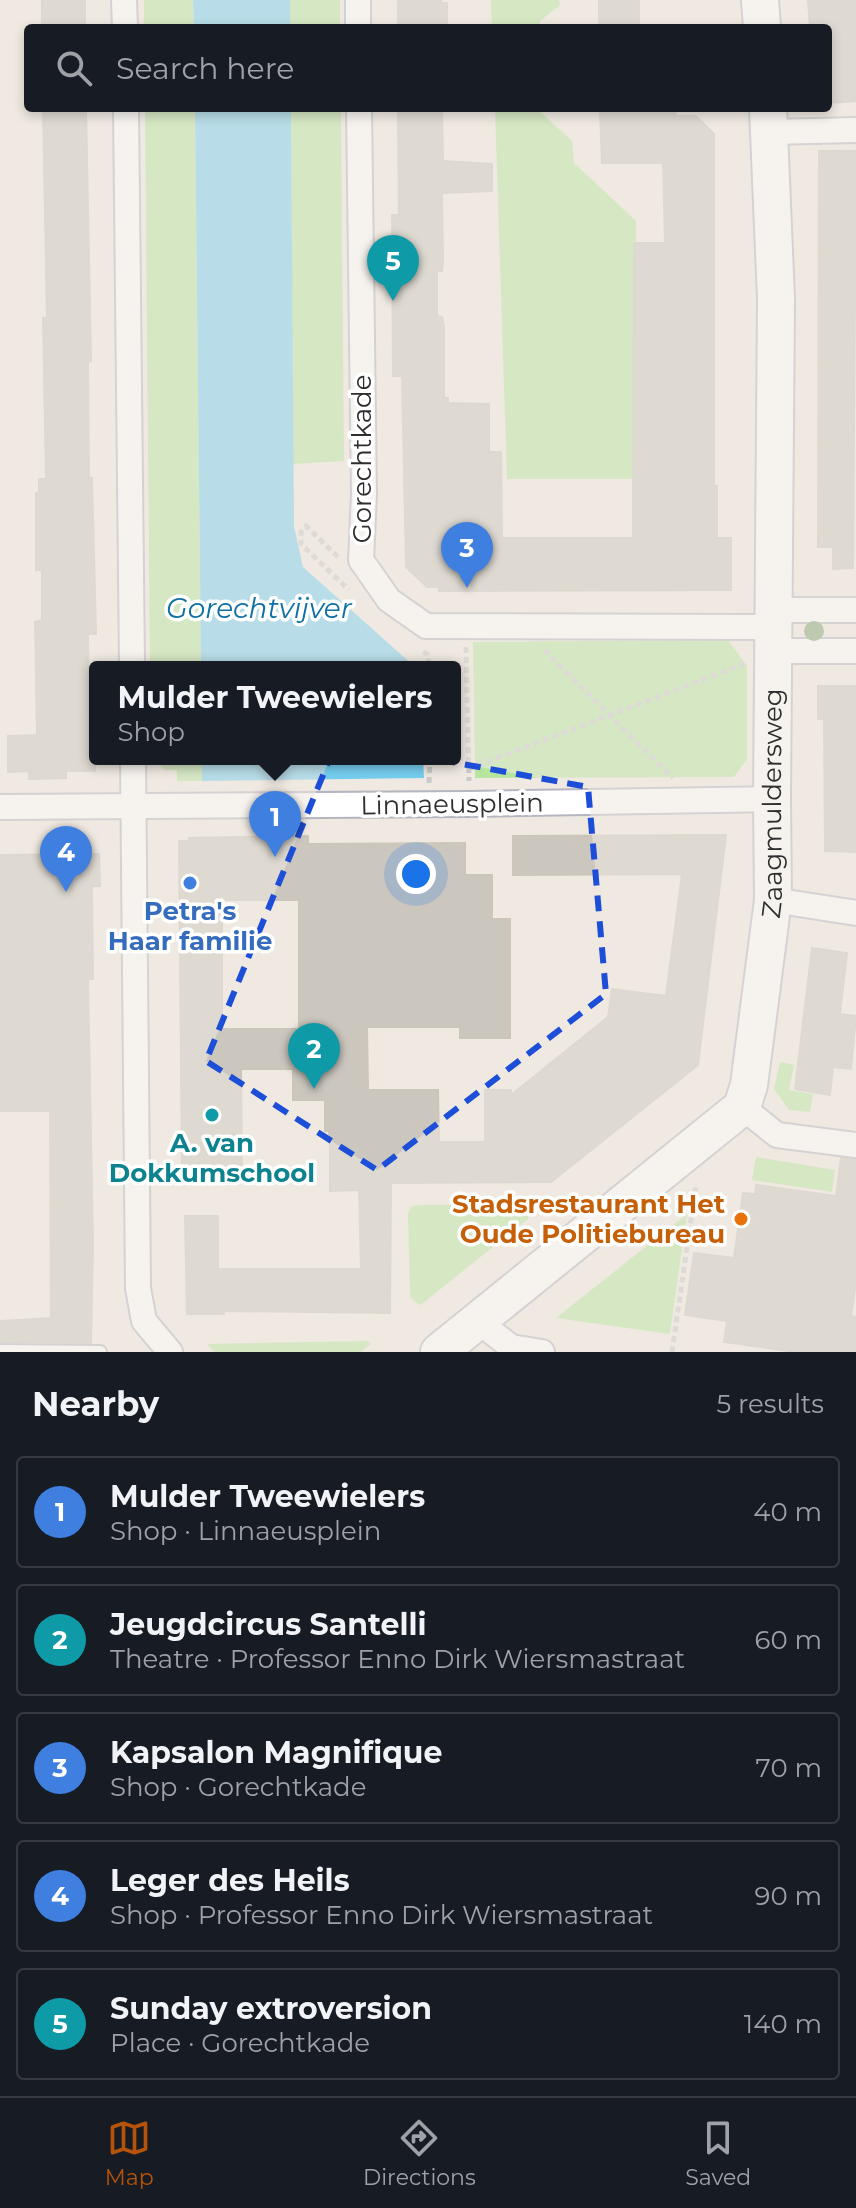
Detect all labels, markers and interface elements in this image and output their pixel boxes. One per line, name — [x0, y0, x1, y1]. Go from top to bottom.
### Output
search box — [24, 24, 832, 112]
icon: search — [52, 46, 96, 90]
text: Search here — [116, 50, 294, 87]
pin: 5 — [367, 235, 419, 301]
street label: Gorechtkade — [346, 375, 378, 543]
pin: 3 — [441, 522, 493, 588]
water label: Gorechtvijver — [166, 591, 353, 625]
popup — [89, 661, 461, 765]
text: Mulder Tweewielers — [117, 679, 433, 716]
street label: Zaagmuldersweg — [755, 688, 789, 920]
text: Shop — [117, 716, 185, 748]
street label: Linnaeusplein — [360, 786, 544, 822]
pin: 1 — [249, 791, 301, 857]
pin: 4 — [40, 826, 92, 892]
your location — [396, 854, 436, 894]
marker: Petra's Haar familie — [181, 874, 199, 892]
place label: Petra's Haar familie — [108, 895, 272, 957]
pin: 2 — [288, 1023, 340, 1089]
marker: A. van Dokkumschool — [203, 1106, 221, 1124]
place label: A. van Dokkumschool — [109, 1127, 315, 1189]
place label: Stadsrestaurant Het Oude Politiebureau — [452, 1188, 725, 1250]
marker: Stadsrestaurant Het Oude Politiebureau — [732, 1210, 750, 1228]
text: Nearby — [32, 1383, 159, 1425]
text: 5 results — [717, 1388, 824, 1420]
text: Mulder Tweewielers — [110, 1478, 425, 1515]
text: 1 — [55, 1496, 65, 1528]
text: 40 m — [753, 1496, 822, 1528]
text: Shop · Linnaeusplein — [110, 1515, 381, 1547]
text: Jeugdcircus Santelli — [110, 1606, 427, 1643]
text: 2 — [52, 1624, 68, 1656]
text: 60 m — [755, 1624, 822, 1656]
text: Theatre · Professor Enno Dirk Wiersmastraat — [110, 1643, 685, 1675]
text: Kapsalon Magnifique — [110, 1734, 442, 1771]
text: 3 — [52, 1752, 68, 1784]
text: 70 m — [756, 1752, 822, 1784]
text: Shop · Gorechtkade — [110, 1771, 366, 1803]
text: Leger des Heils — [110, 1862, 350, 1899]
text: 4 — [51, 1880, 69, 1912]
text: 90 m — [755, 1880, 822, 1912]
text: Shop · Professor Enno Dirk Wiersmastraat — [110, 1899, 653, 1931]
text: Sunday extroversion — [110, 1990, 432, 2027]
text: 5 — [52, 2008, 68, 2040]
text: 140 m — [744, 2008, 822, 2040]
text: Place · Gorechtkade — [110, 2027, 370, 2059]
tab: Map — [105, 2116, 154, 2191]
tab: Directions — [363, 2116, 476, 2191]
tab: Saved — [685, 2116, 751, 2191]

